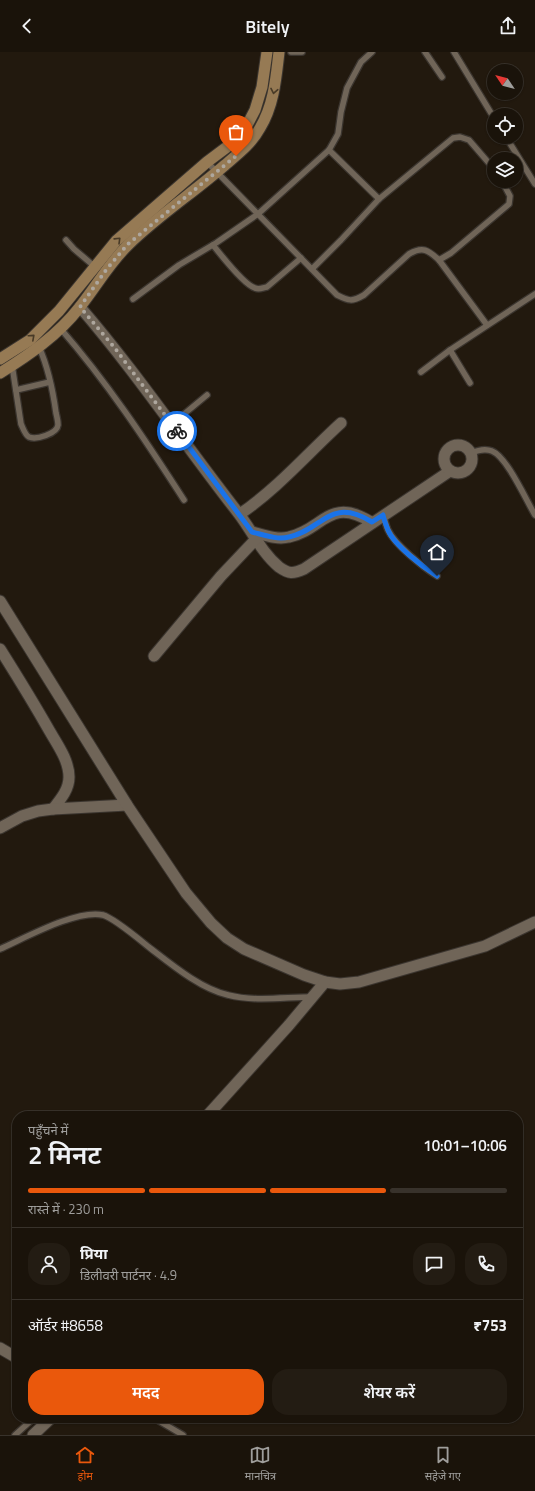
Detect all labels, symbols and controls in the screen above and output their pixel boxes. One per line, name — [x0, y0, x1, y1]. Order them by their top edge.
text: Bitely — [245, 13, 290, 40]
icon: back — [16, 15, 38, 37]
icon: share — [497, 15, 519, 37]
north arrow — [487, 64, 523, 100]
map controls — [487, 64, 523, 188]
one-way arrow — [270, 87, 278, 94]
button: locate — [487, 108, 523, 144]
pin — [219, 115, 253, 156]
icon: bag — [225, 121, 247, 143]
button: layers — [487, 152, 523, 188]
one-way arrow — [113, 237, 121, 245]
one-way arrow — [27, 335, 35, 342]
courier — [157, 411, 197, 451]
icon: bike — [166, 420, 188, 442]
pin — [420, 535, 454, 576]
icon: home — [426, 541, 448, 563]
text: पहुँचने में — [28, 1120, 68, 1140]
text: 10:01–10:06 — [423, 1134, 507, 1157]
text: 2 मिनट — [28, 1135, 101, 1174]
text: रास्ते में · 230 m — [28, 1199, 104, 1219]
text: प्रिया — [80, 1242, 108, 1265]
button: person — [28, 1243, 70, 1285]
button: chat — [413, 1243, 455, 1285]
button: phone — [465, 1243, 507, 1285]
text: डिलीवरी पार्टनर · 4.9 — [80, 1265, 177, 1285]
text: ऑर्डर #8658 — [28, 1314, 103, 1337]
text: ₹753 — [473, 1314, 507, 1337]
button: मदद — [28, 1369, 264, 1415]
button: शेयर करें — [272, 1369, 507, 1415]
tab: होम — [74, 1444, 96, 1484]
tab: मानचित्र — [245, 1444, 276, 1484]
tab: सहेजे गए — [425, 1444, 461, 1484]

